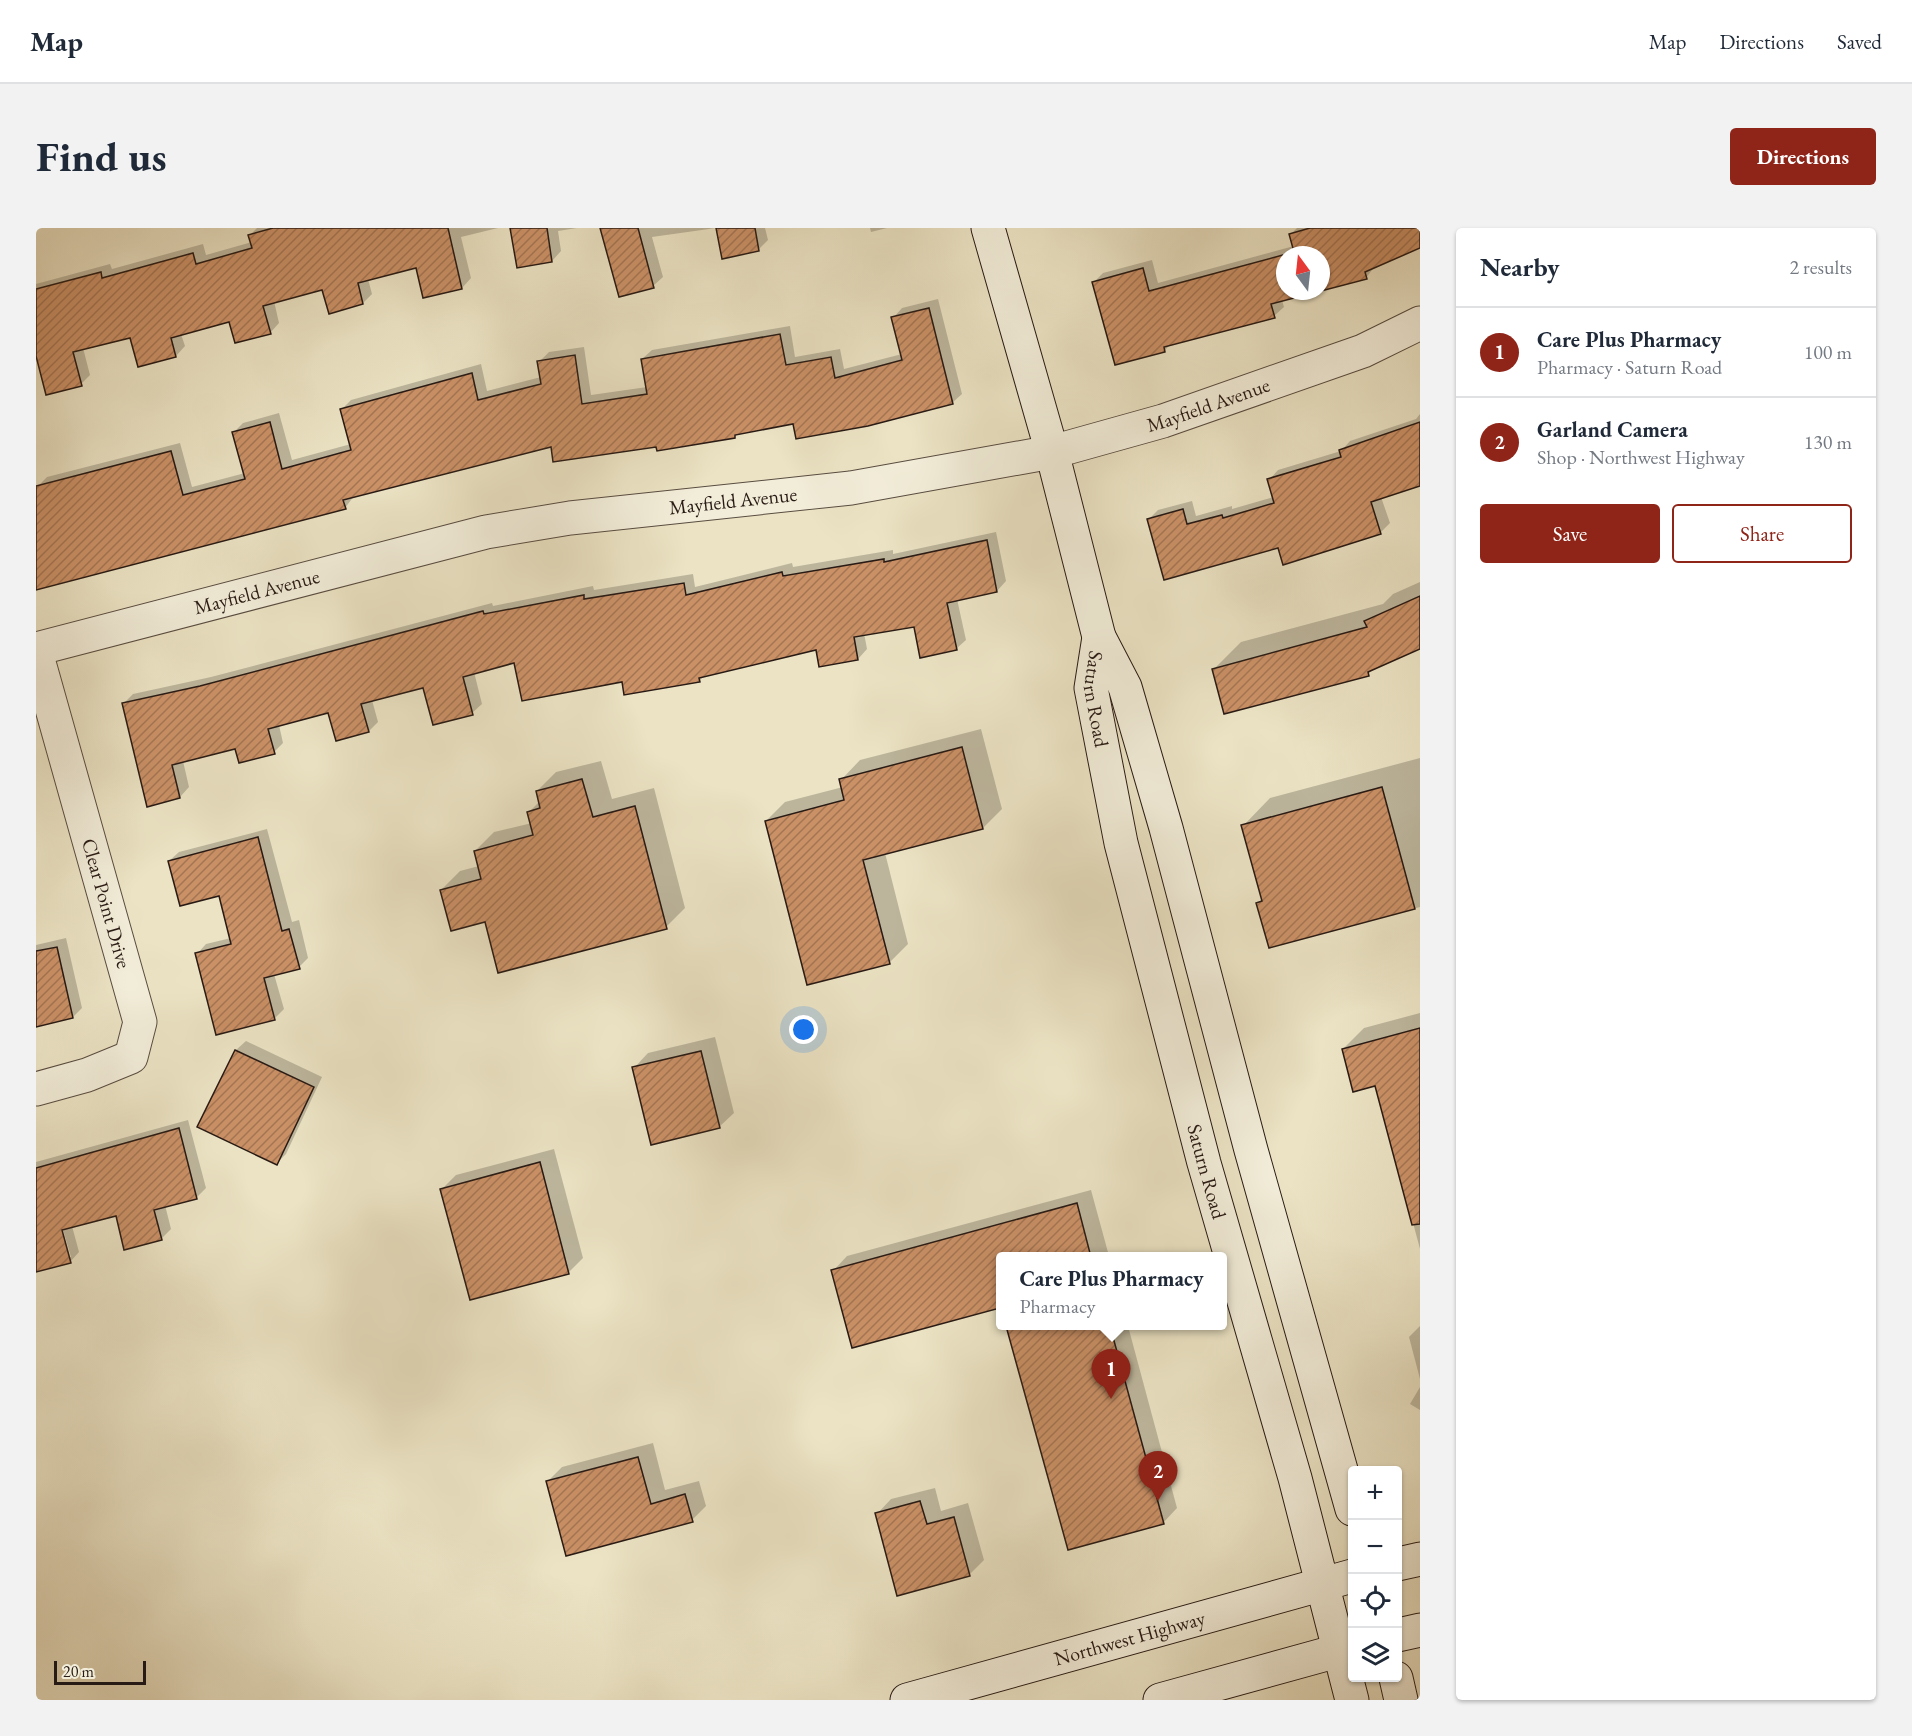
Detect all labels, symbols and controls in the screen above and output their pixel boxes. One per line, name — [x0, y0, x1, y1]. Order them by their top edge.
text: Map — [30, 23, 83, 59]
text: Map — [1649, 28, 1686, 55]
text: Directions — [1719, 28, 1804, 55]
text: Saved — [1837, 28, 1882, 55]
button: Directions — [1730, 128, 1876, 185]
text: Find us — [36, 129, 167, 184]
north arrow — [1276, 246, 1330, 300]
text: Nearby — [1480, 250, 1560, 284]
text: 2 results — [1789, 254, 1852, 280]
text: Care Plus Pharmacy — [1537, 325, 1721, 354]
text: 1 — [1494, 339, 1505, 365]
text: 100 m — [1804, 339, 1852, 365]
text: Pharmacy · Saturn Road — [1537, 354, 1722, 380]
street label: Mayfield Avenue — [1144, 372, 1273, 438]
text: Garland Camera — [1537, 415, 1688, 444]
text: 2 — [1494, 429, 1505, 455]
text: 130 m — [1804, 429, 1852, 455]
text: Shop · Northwest Highway — [1537, 444, 1745, 470]
street label: Mayfield Avenue — [668, 481, 799, 520]
button: Save — [1480, 504, 1660, 563]
button: Share — [1672, 504, 1852, 563]
street label: Mayfield Avenue — [191, 563, 322, 620]
street label: Saturn Road — [1078, 649, 1115, 750]
street label: Clear Point Drive — [76, 835, 137, 971]
your location — [789, 1015, 818, 1044]
street label: Saturn Road — [1181, 1121, 1233, 1223]
popup — [996, 1252, 1227, 1330]
text: Care Plus Pharmacy — [1019, 1264, 1204, 1293]
text: Pharmacy — [1019, 1293, 1095, 1319]
pin: 1 — [1092, 1350, 1130, 1399]
pin: 2 — [1138, 1452, 1178, 1501]
map controls — [1348, 1466, 1402, 1682]
button: + — [1348, 1466, 1402, 1520]
button: − — [1348, 1520, 1402, 1574]
button: locate — [1348, 1574, 1402, 1628]
street label: Northwest Highway — [1051, 1604, 1208, 1671]
button: layers — [1348, 1628, 1402, 1682]
scale bar — [54, 1658, 146, 1686]
text: 20 m — [63, 1661, 94, 1682]

